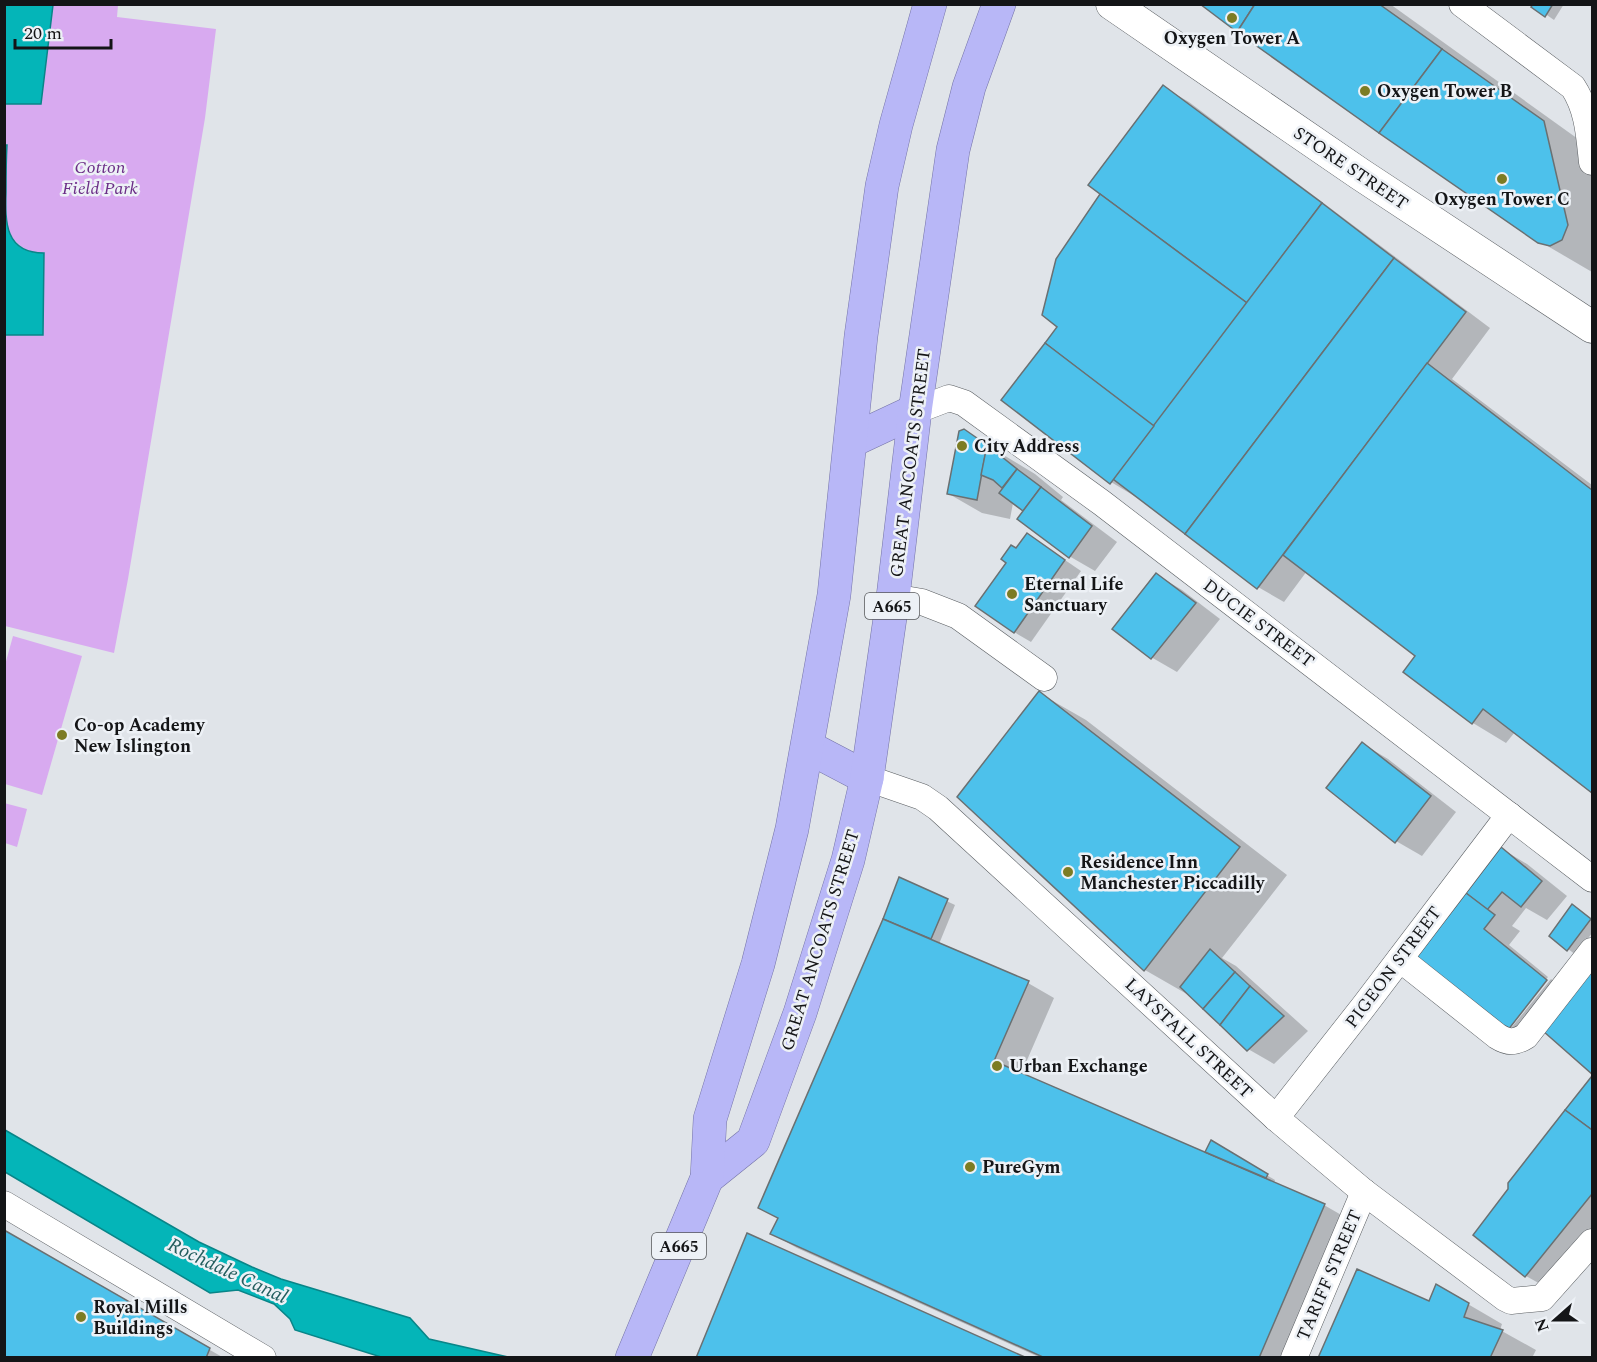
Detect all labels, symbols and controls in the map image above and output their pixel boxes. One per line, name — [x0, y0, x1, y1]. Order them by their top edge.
marker: Oxygen Tower A — [1225, 11, 1239, 25]
scale bar — [15, 12, 111, 50]
text: 20 m — [24, 20, 62, 47]
place label: Oxygen Tower A — [1164, 25, 1300, 52]
place label: Oxygen Tower B — [1377, 78, 1513, 105]
marker: Oxygen Tower B — [1358, 84, 1372, 98]
street label: STORE STREET — [1288, 120, 1414, 217]
park label: Cotton Field Park — [62, 154, 139, 202]
marker: Oxygen Tower C — [1495, 172, 1509, 186]
place label: Oxygen Tower C — [1434, 186, 1570, 213]
street label: GREAT ANCOATS STREET — [883, 347, 938, 579]
place label: City Address — [974, 433, 1080, 460]
marker: City Address — [955, 439, 969, 453]
place label: Eternal Life Sanctuary — [1024, 571, 1124, 619]
street label: DUCIE STREET — [1197, 572, 1320, 674]
marker: Eternal Life Sanctuary — [1005, 587, 1019, 601]
road number: A665 — [865, 593, 919, 619]
place label: Co-op Academy New Islington — [74, 712, 206, 760]
marker: Co-op Academy New Islington — [55, 728, 69, 742]
street label: GREAT ANCOATS STREET — [774, 826, 867, 1054]
place label: Residence Inn Manchester Piccadilly — [1080, 849, 1266, 897]
marker: Residence Inn Manchester Piccadilly — [1061, 865, 1075, 879]
street label: PIGEON STREET — [1338, 901, 1448, 1034]
street label: LAYSTALL STREET — [1118, 972, 1259, 1105]
place label: Urban Exchange — [1009, 1053, 1148, 1080]
marker: Urban Exchange — [990, 1059, 1004, 1073]
place label: PureGym — [982, 1154, 1060, 1181]
marker: PureGym — [963, 1160, 977, 1174]
street label: TARIFF STREET — [1290, 1206, 1369, 1345]
water label: Rochdale Canal — [163, 1230, 292, 1312]
road number: A665 — [652, 1233, 706, 1259]
north arrow — [1525, 1290, 1585, 1350]
place label: Royal Mills Buildings — [93, 1294, 188, 1342]
marker: Royal Mills Buildings — [74, 1310, 88, 1324]
text: N — [1528, 1315, 1555, 1335]

